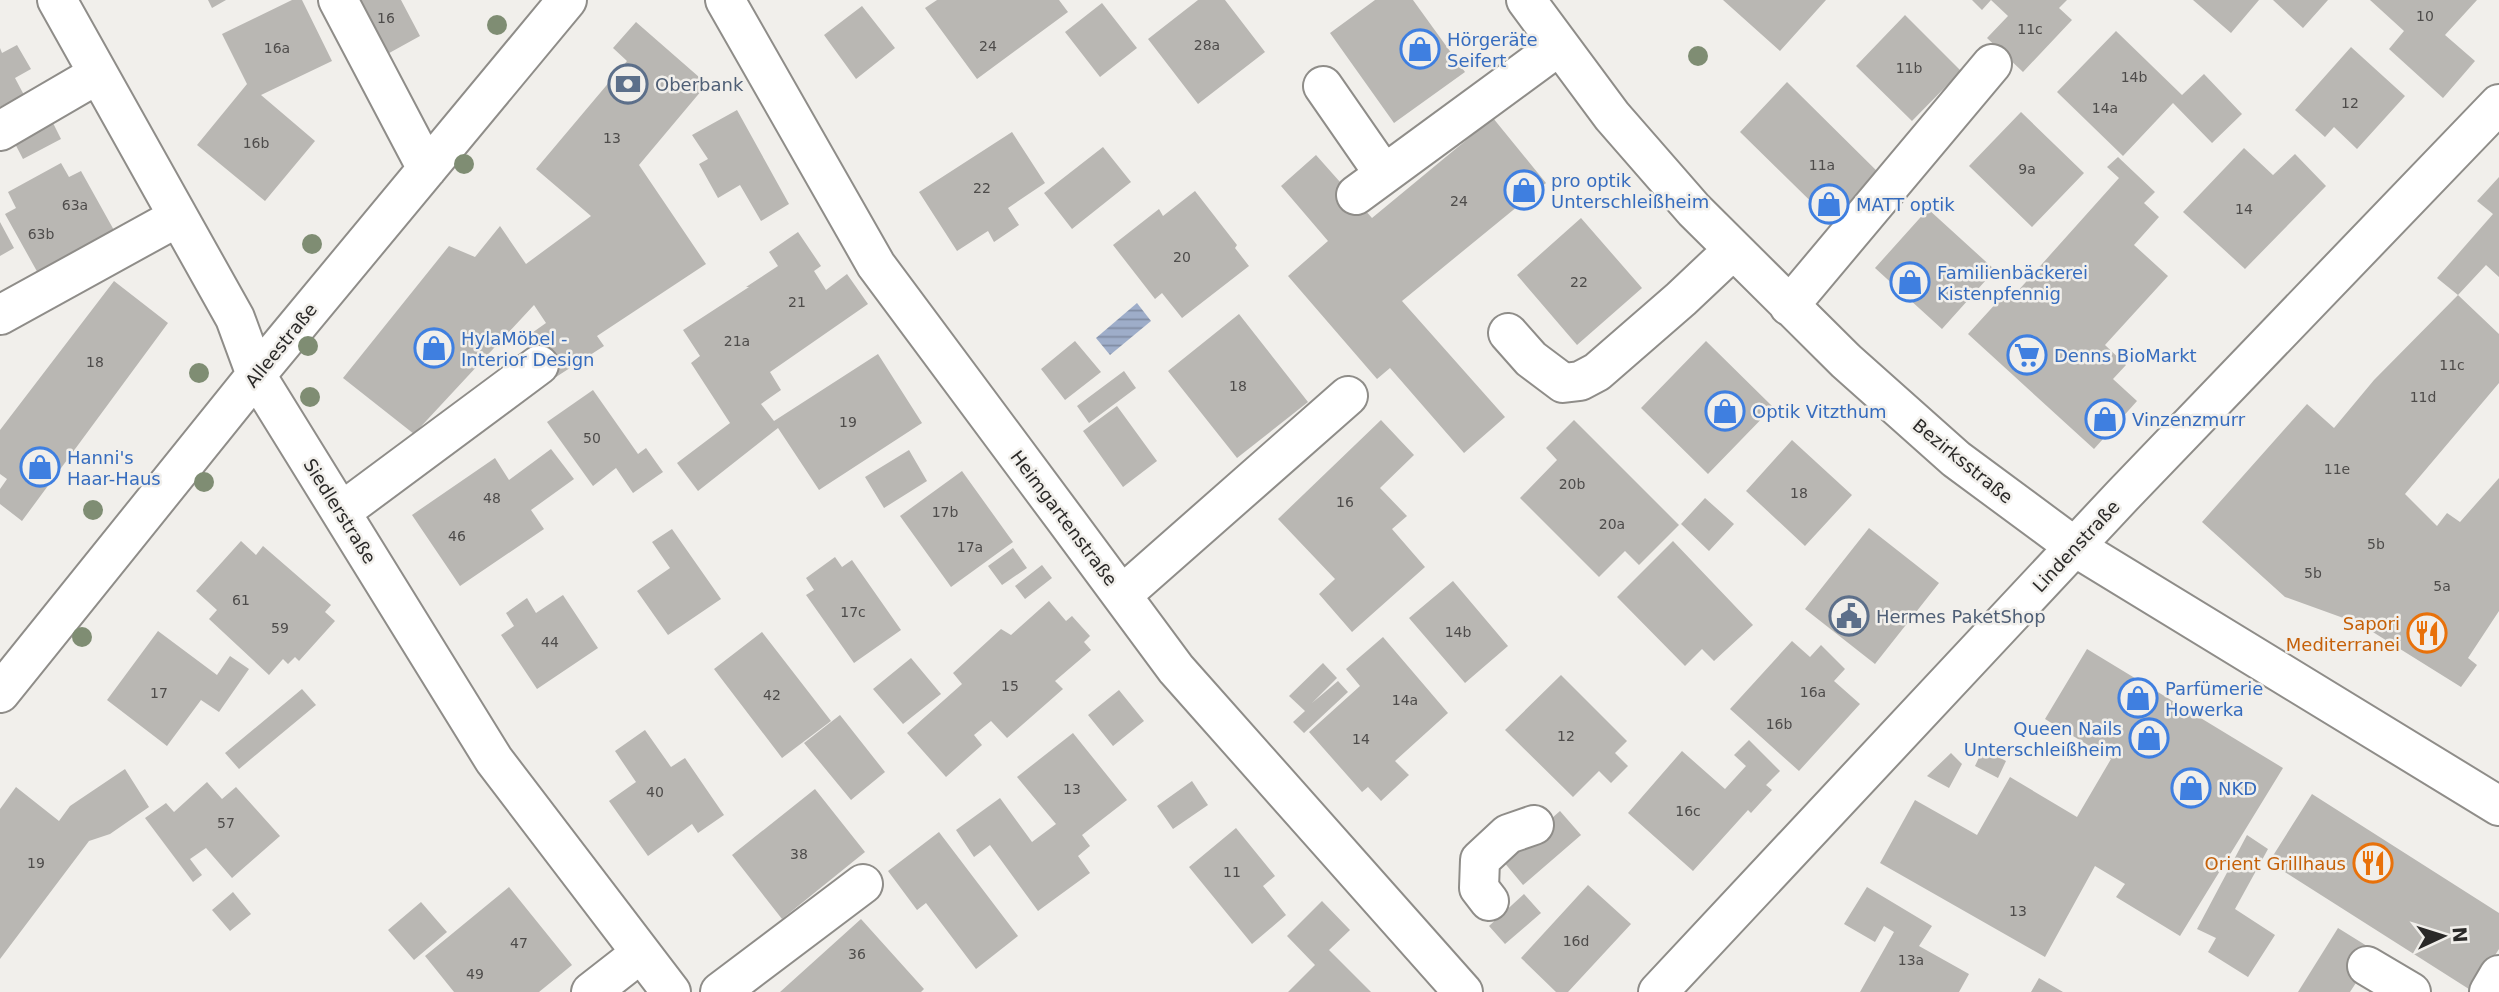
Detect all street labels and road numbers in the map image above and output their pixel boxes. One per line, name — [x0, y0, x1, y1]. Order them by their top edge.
street label: Alleestraße — [241, 299, 321, 391]
street label: Bezirksstraße — [1909, 414, 2017, 508]
street label: Heimgartenstraße — [1006, 446, 1122, 590]
street label: Siedlerstraße — [299, 455, 381, 567]
street label: Lindenstraße — [2028, 496, 2124, 596]

